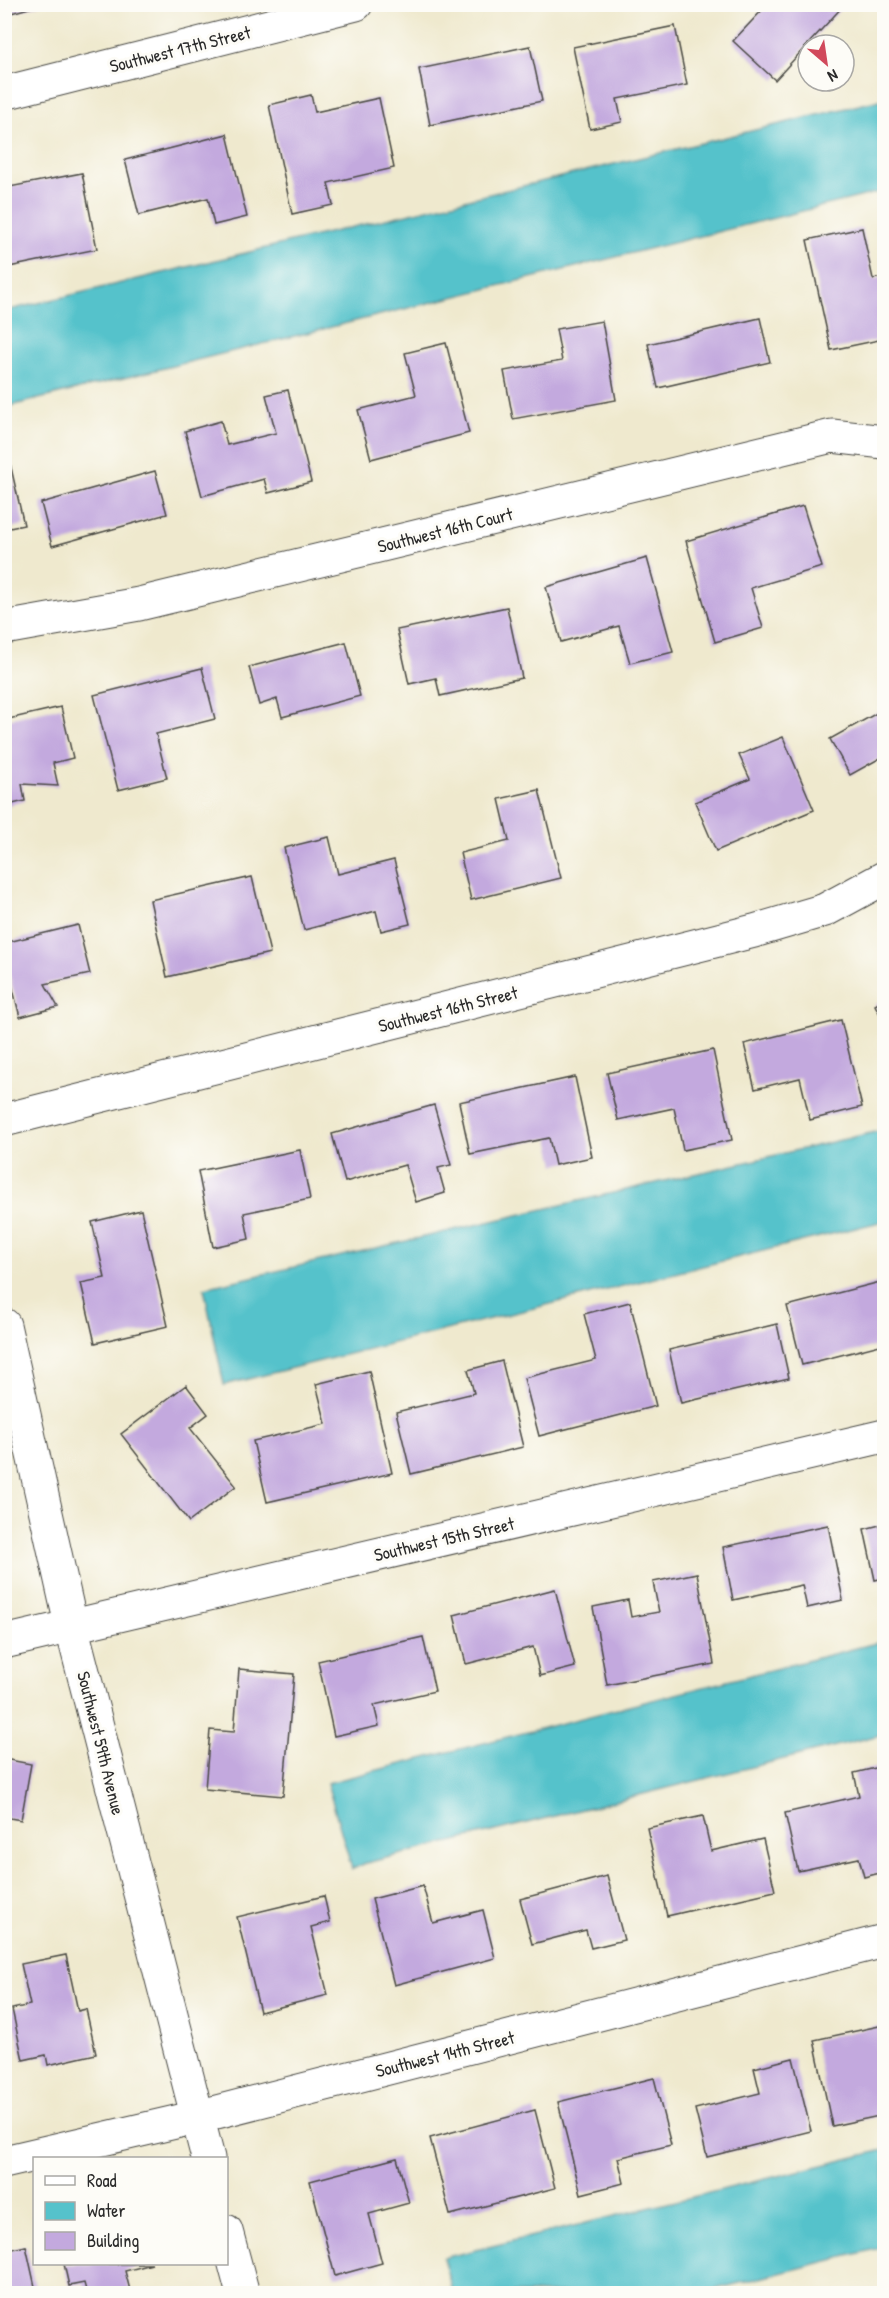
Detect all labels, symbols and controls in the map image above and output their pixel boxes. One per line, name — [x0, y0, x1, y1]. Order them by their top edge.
street label: Southwest 17th Street — [107, 19, 254, 79]
north arrow — [796, 33, 856, 93]
text: N — [824, 64, 842, 88]
street label: Southwest 16th Court — [375, 501, 516, 559]
street label: Southwest 16th Street — [376, 979, 521, 1038]
street label: Southwest 15th Street — [371, 1511, 517, 1567]
street label: Southwest 59th Avenue — [71, 1669, 131, 1817]
street label: Southwest 14th Street — [373, 2024, 518, 2083]
legend — [33, 2157, 228, 2265]
text: Road — [87, 2168, 117, 2193]
text: Water — [87, 2198, 125, 2223]
text: Building — [87, 2228, 139, 2253]

